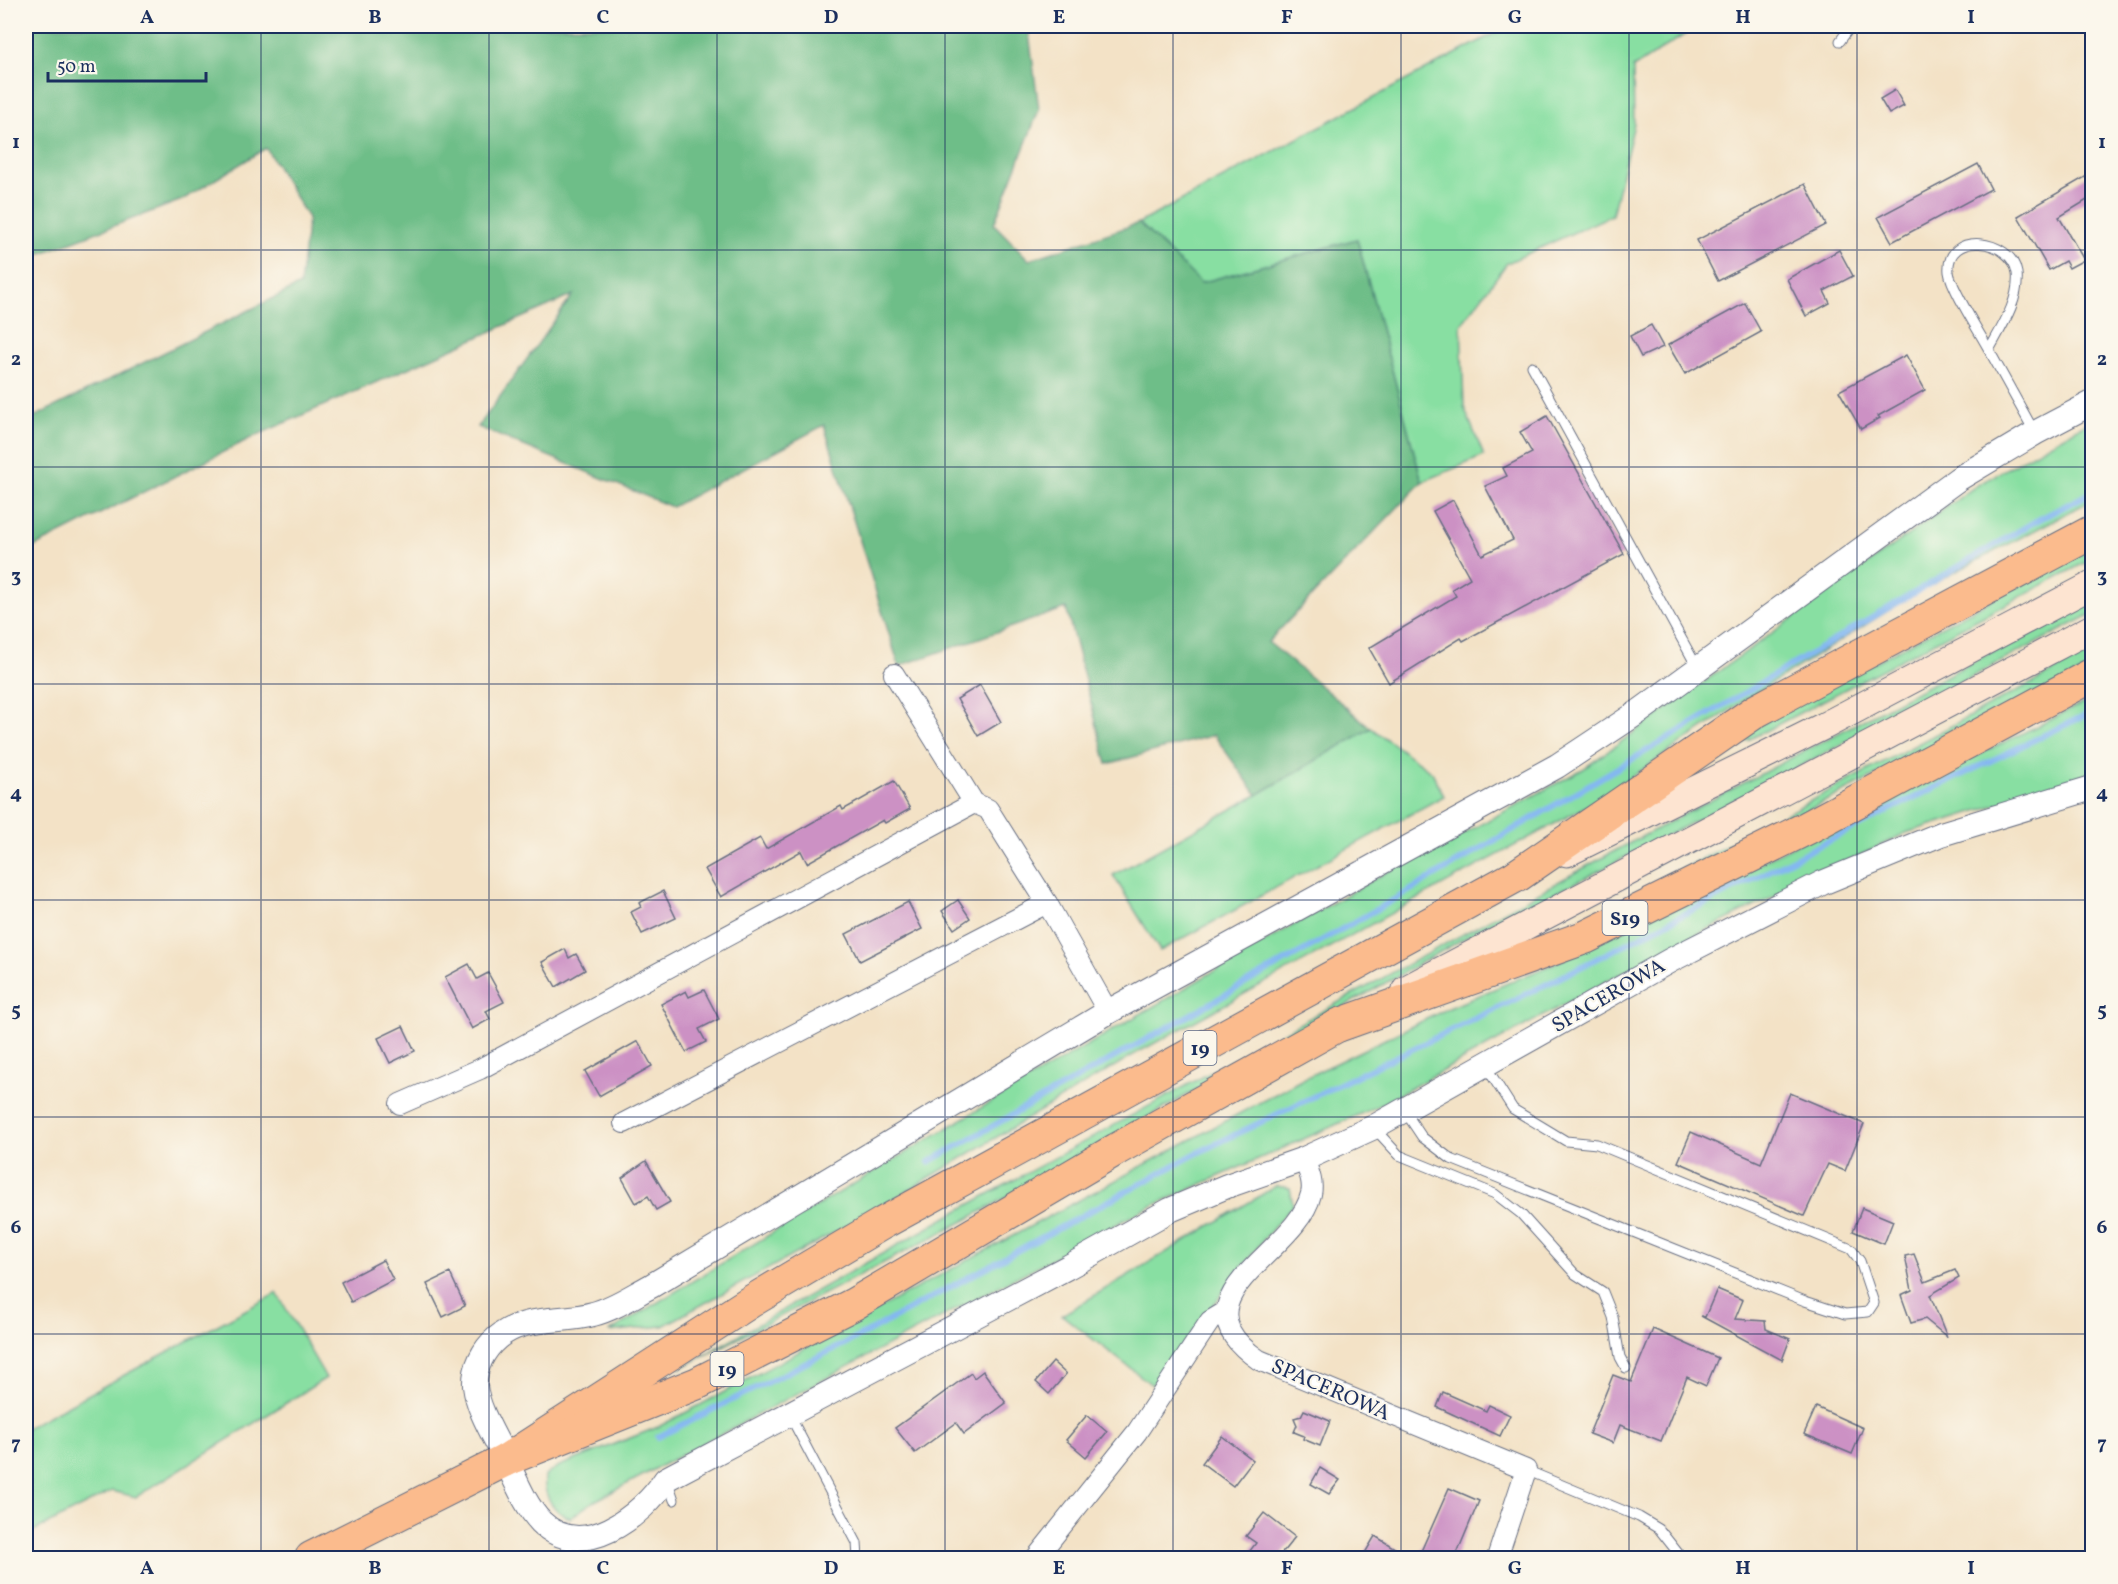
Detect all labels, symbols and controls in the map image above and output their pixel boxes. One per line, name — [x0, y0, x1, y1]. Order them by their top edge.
text: A — [140, 4, 154, 32]
text: B — [368, 4, 382, 32]
text: C — [597, 4, 610, 32]
text: D — [824, 4, 838, 32]
text: E — [1053, 4, 1065, 32]
text: F — [1281, 4, 1293, 32]
text: G — [1508, 4, 1522, 32]
text: H — [1735, 4, 1751, 32]
text: I — [1967, 4, 1975, 32]
scale bar — [48, 45, 206, 83]
text: 50 m — [57, 55, 96, 80]
text: 1 — [12, 129, 20, 157]
text: 1 — [2098, 129, 2106, 157]
text: 2 — [11, 346, 21, 374]
text: 2 — [2097, 346, 2107, 374]
text: 3 — [11, 563, 21, 591]
text: 3 — [2097, 563, 2107, 591]
text: 4 — [10, 780, 22, 808]
text: 4 — [2096, 780, 2108, 808]
road number: S19 — [1602, 901, 1648, 935]
street label: SPACEROWA — [1547, 952, 1671, 1041]
text: 5 — [11, 997, 21, 1025]
text: 5 — [2097, 997, 2107, 1025]
road number: 19 — [1184, 1031, 1216, 1065]
text: 6 — [11, 1214, 22, 1242]
text: 6 — [2097, 1214, 2108, 1242]
road number: 19 — [710, 1352, 744, 1386]
street label: SPACEROWA — [1266, 1352, 1395, 1429]
text: 7 — [11, 1430, 21, 1458]
text: 7 — [2097, 1430, 2107, 1458]
text: A — [140, 1555, 154, 1583]
text: B — [368, 1555, 382, 1583]
text: C — [597, 1555, 610, 1583]
text: D — [824, 1555, 838, 1583]
text: E — [1053, 1555, 1065, 1583]
text: F — [1281, 1555, 1293, 1583]
text: G — [1508, 1555, 1522, 1583]
text: H — [1735, 1555, 1751, 1583]
text: I — [1967, 1555, 1975, 1583]

